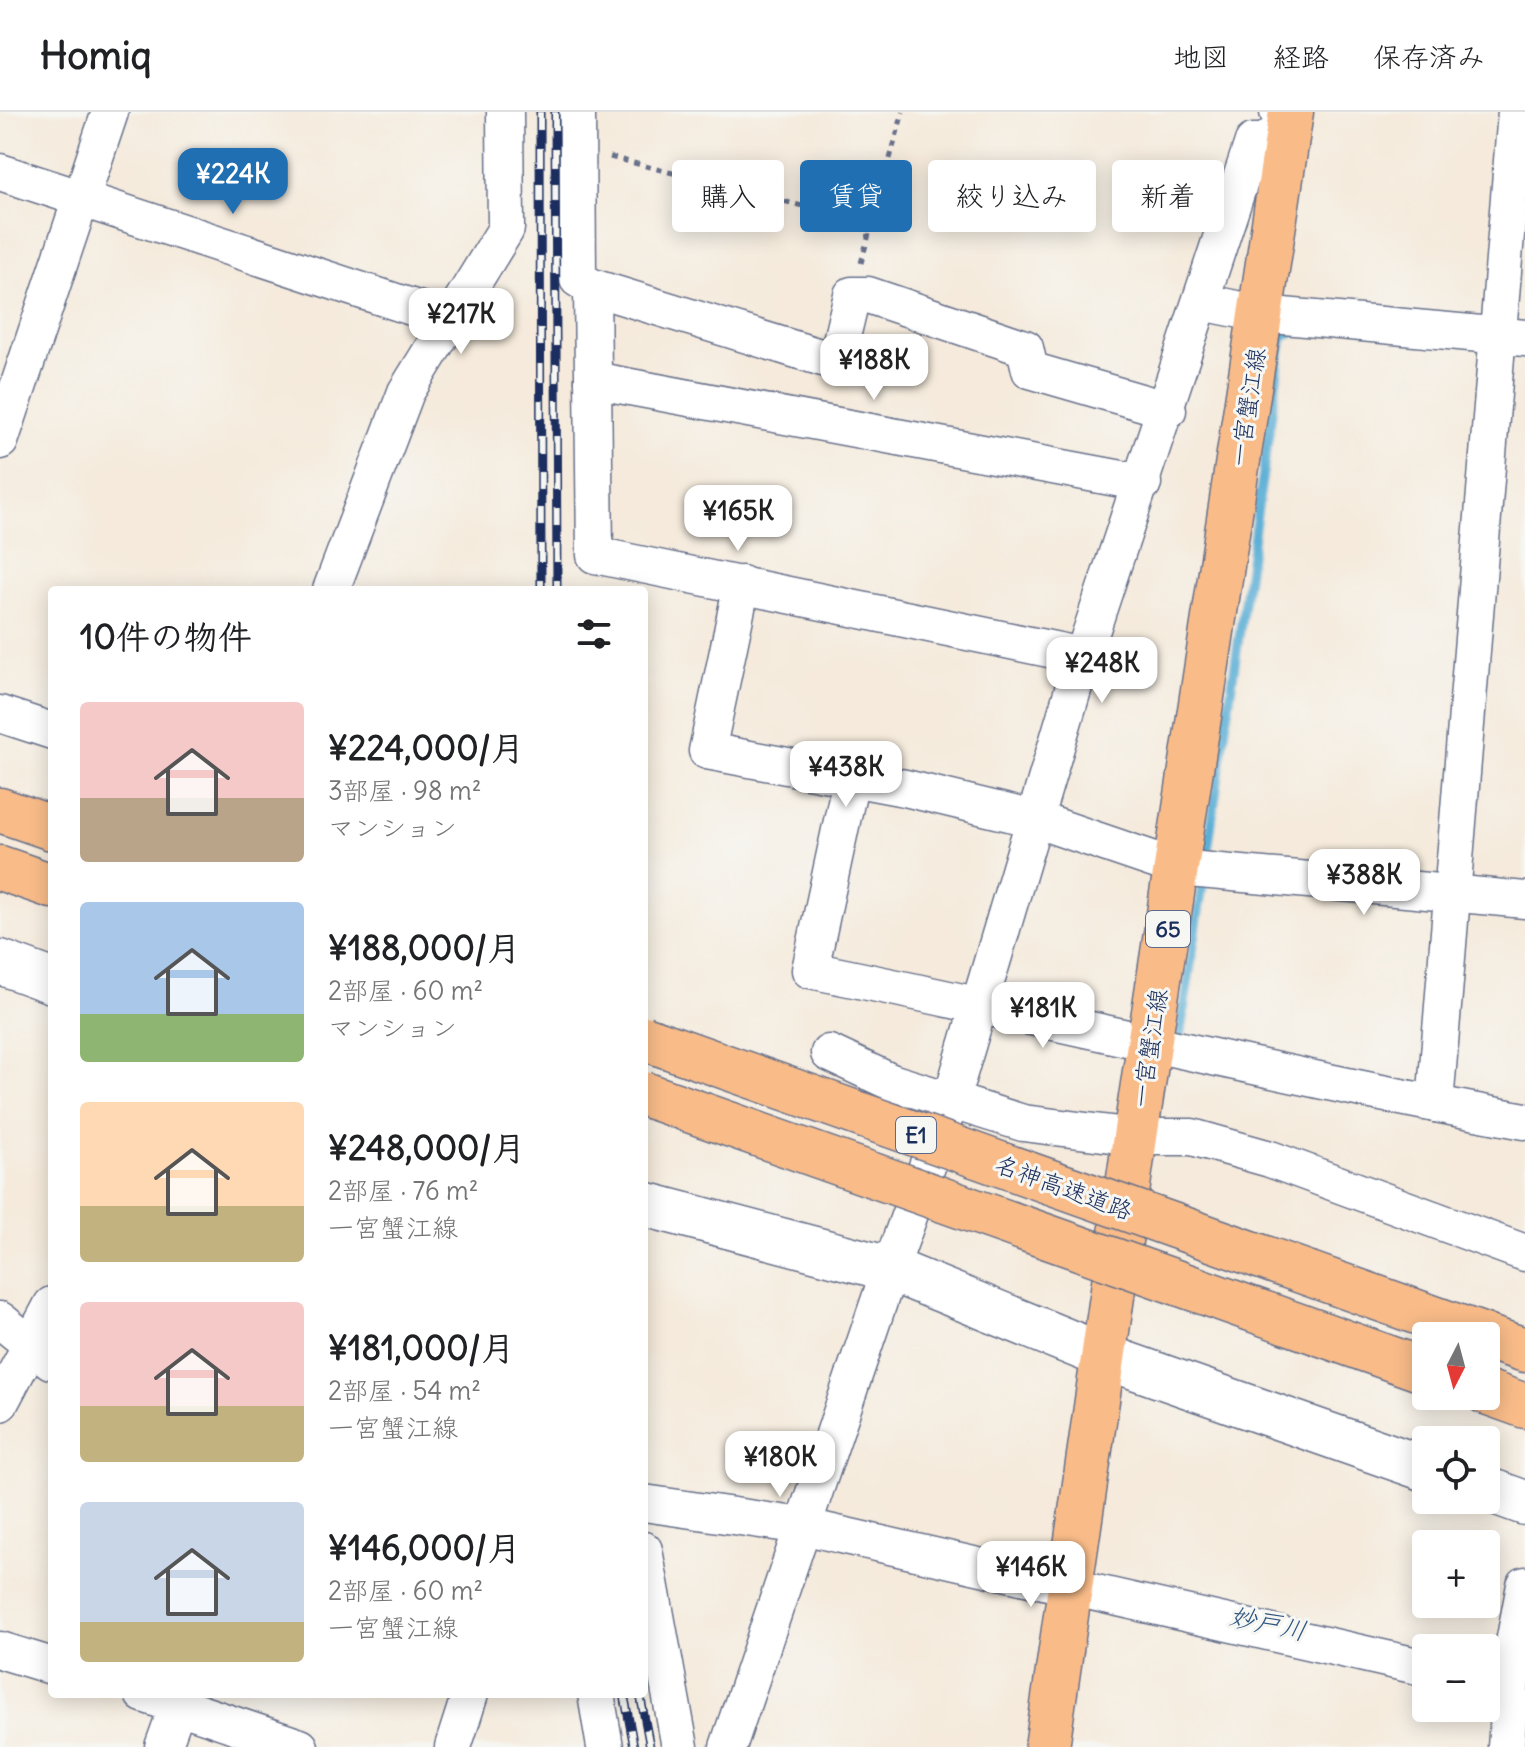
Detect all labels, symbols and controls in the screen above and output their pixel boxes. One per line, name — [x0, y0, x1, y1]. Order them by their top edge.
text: Homiq — [40, 32, 152, 79]
text: 地図 — [1173, 39, 1229, 75]
text: 経路 — [1273, 39, 1329, 75]
text: 保存済み — [1373, 39, 1485, 75]
pin: ¥224K — [177, 148, 289, 216]
text: ¥224K — [196, 157, 270, 190]
chip: 購入 — [672, 160, 784, 232]
chip: 賃貸 — [800, 160, 912, 232]
chip: 絞り込み — [928, 160, 1096, 232]
chip: 新着 — [1112, 160, 1224, 232]
pin: ¥217K — [405, 288, 517, 356]
text: ¥217K — [427, 297, 495, 330]
pin: ¥188K — [818, 334, 930, 402]
text: ¥188K — [838, 343, 910, 376]
street label: 一宮蟹江線 — [1223, 345, 1271, 469]
pin: ¥165K — [682, 485, 794, 553]
text: ¥165K — [702, 494, 774, 527]
icon: filters — [572, 612, 616, 656]
text: 10件の物件 — [80, 615, 252, 658]
pin: ¥248K — [1046, 637, 1158, 705]
text: ¥248K — [1064, 646, 1140, 679]
text: ¥224,000/月 — [328, 726, 525, 769]
icon: home — [144, 734, 240, 830]
pin: ¥438K — [790, 741, 902, 809]
text: ¥438K — [808, 750, 884, 783]
text: 3部屋 · 98 m² — [328, 774, 482, 807]
text: マンション — [328, 811, 457, 844]
pin: ¥388K — [1308, 849, 1420, 917]
text: ¥388K — [1326, 858, 1402, 891]
road number: 65 — [1146, 911, 1190, 947]
text: ¥188,000/月 — [328, 926, 521, 969]
icon: home — [144, 934, 240, 1030]
text: 2部屋 · 60 m² — [328, 974, 483, 1007]
pin: ¥181K — [987, 982, 1099, 1050]
street label: 一宮蟹江線 — [1125, 986, 1173, 1110]
text: ¥181K — [1010, 991, 1076, 1024]
text: マンション — [328, 1011, 457, 1044]
road number: E1 — [896, 1117, 936, 1153]
text: ¥248,000/月 — [328, 1126, 525, 1169]
icon: home — [144, 1134, 240, 1230]
street label: 名神高速道路 — [991, 1148, 1137, 1226]
text: 2部屋 · 76 m² — [328, 1174, 479, 1207]
text: 一宮蟹江線 — [328, 1211, 458, 1244]
north arrow — [1412, 1322, 1500, 1410]
map controls — [1412, 1322, 1500, 1722]
text: ¥181,000/月 — [328, 1326, 515, 1369]
icon: home — [144, 1334, 240, 1430]
text: 2部屋 · 54 m² — [328, 1374, 481, 1407]
text: 一宮蟹江線 — [328, 1411, 458, 1444]
button: locate — [1412, 1426, 1500, 1514]
pin: ¥180K — [724, 1431, 836, 1499]
text: ¥180K — [743, 1440, 817, 1473]
text: ¥146,000/月 — [328, 1526, 521, 1569]
button: + — [1412, 1530, 1500, 1618]
icon: home — [144, 1534, 240, 1630]
pin: ¥146K — [975, 1541, 1087, 1609]
text: ¥146K — [995, 1550, 1067, 1583]
text: 2部屋 · 60 m² — [328, 1574, 483, 1607]
water label: 妙戸川 — [1226, 1599, 1310, 1647]
text: 一宮蟹江線 — [328, 1611, 458, 1644]
button: − — [1412, 1634, 1500, 1722]

